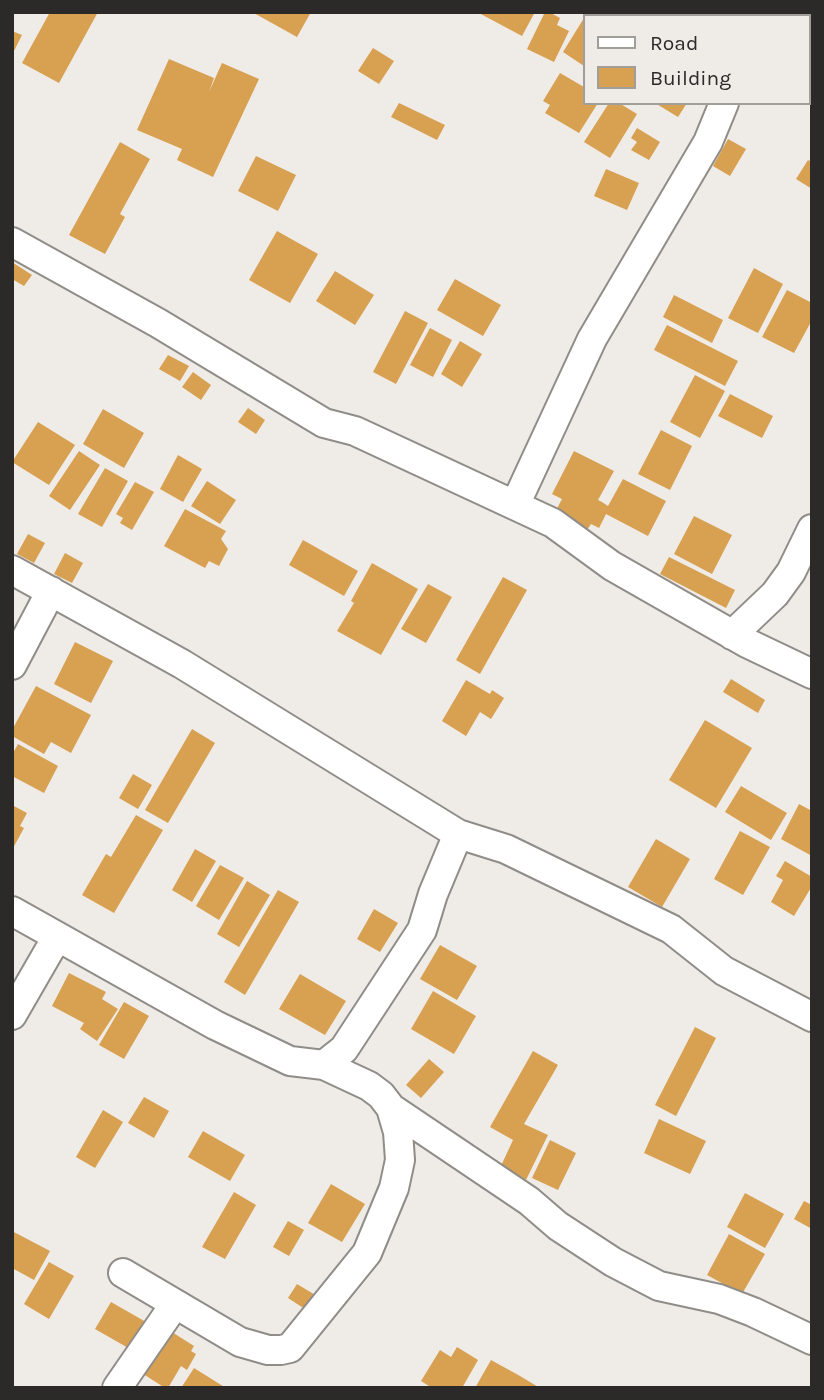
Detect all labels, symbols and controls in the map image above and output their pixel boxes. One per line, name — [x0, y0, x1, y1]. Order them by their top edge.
legend — [582, 14, 810, 105]
text: Road — [650, 31, 698, 55]
text: Building — [650, 66, 731, 90]

